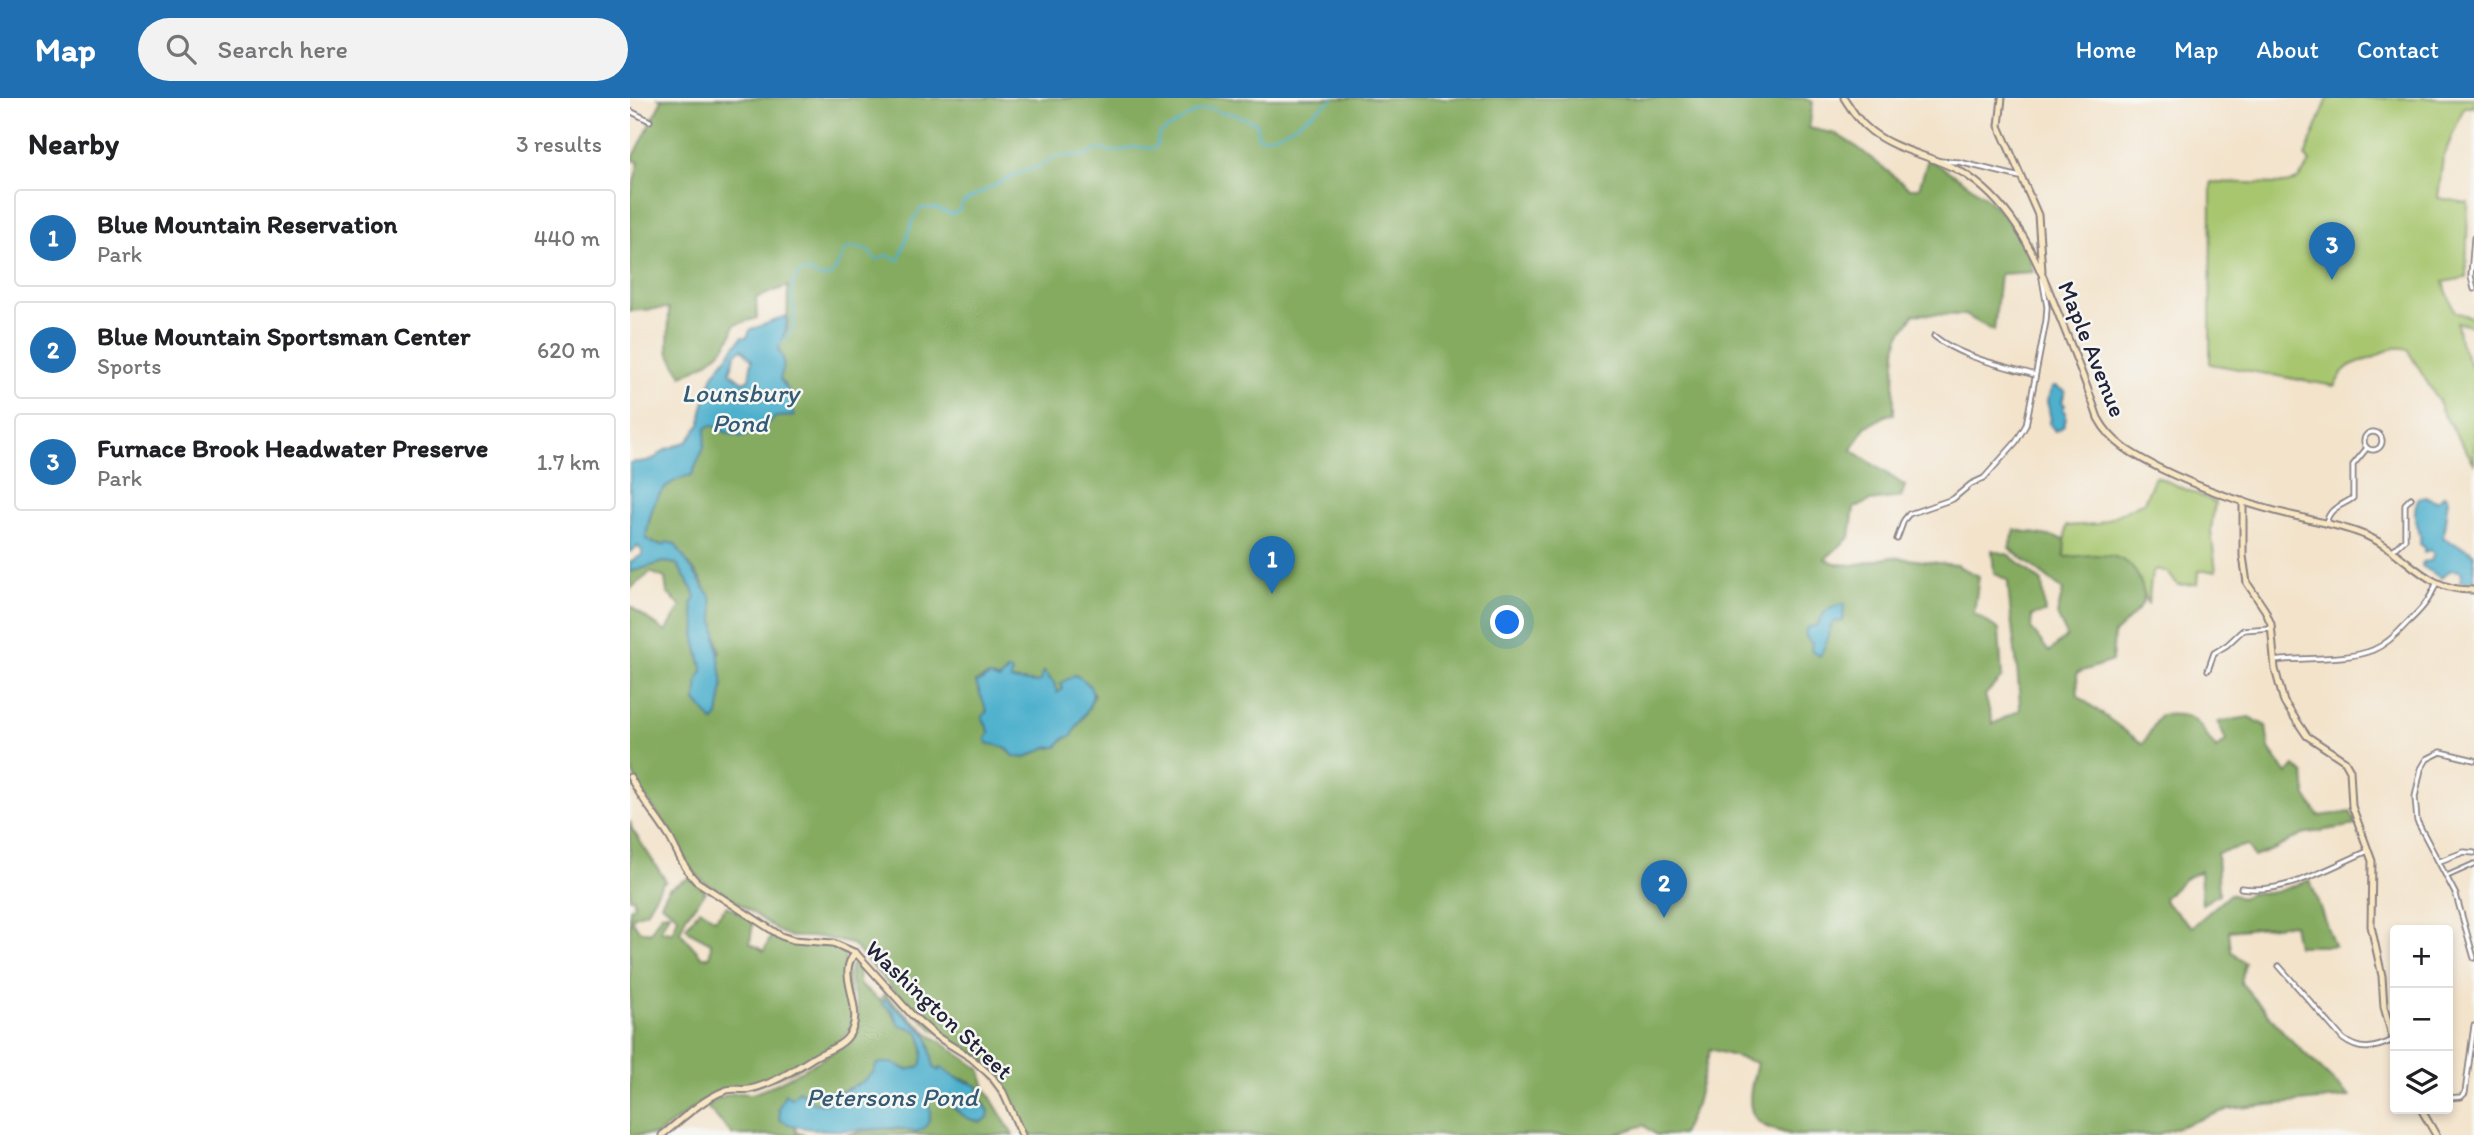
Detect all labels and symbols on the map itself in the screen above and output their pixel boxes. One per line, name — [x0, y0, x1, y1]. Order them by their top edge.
pin: 3 — [2309, 222, 2355, 280]
street label: Maple Avenue — [2052, 277, 2133, 421]
water label: Lounsbury Pond — [681, 377, 802, 439]
pin: 1 — [1249, 536, 1295, 594]
your location — [1490, 605, 1524, 639]
pin: 2 — [1641, 860, 1687, 918]
street label: Washington Street — [860, 934, 1019, 1085]
water label: Petersons Pond — [806, 1081, 980, 1113]

